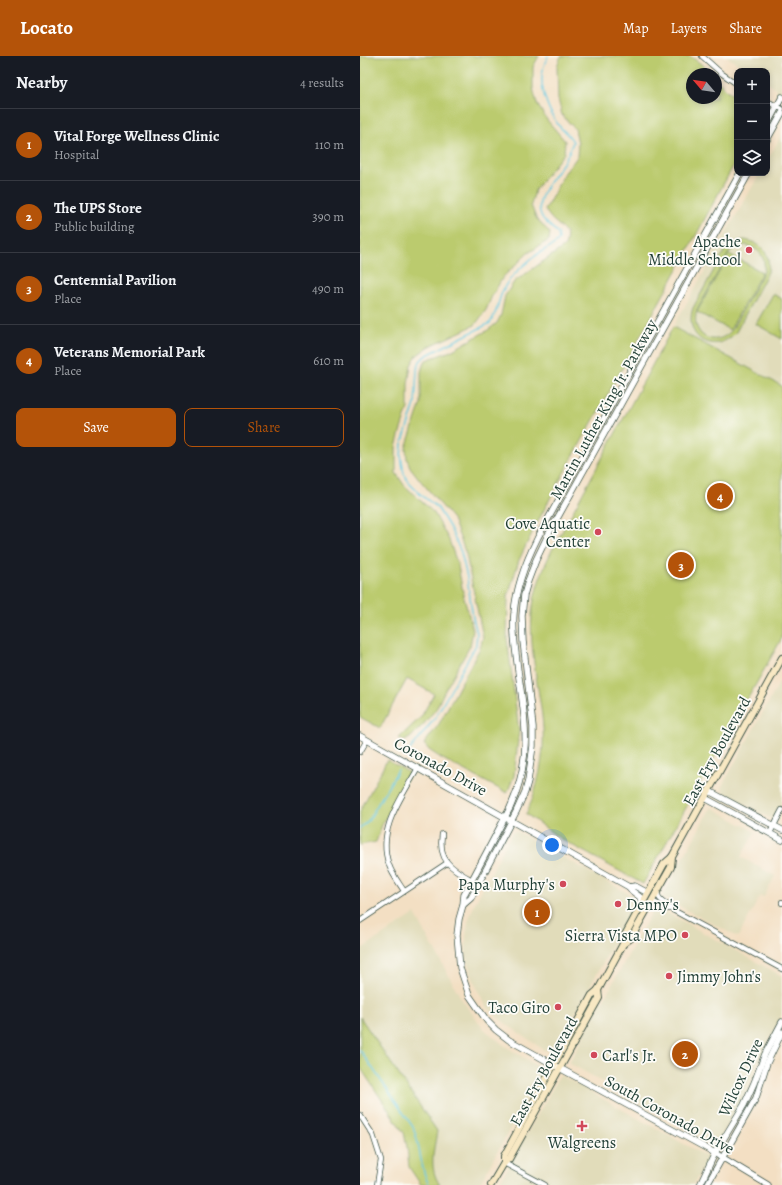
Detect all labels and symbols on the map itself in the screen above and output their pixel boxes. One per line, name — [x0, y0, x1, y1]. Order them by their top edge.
north arrow — [686, 68, 722, 104]
place label: Apache Middle School — [648, 231, 741, 271]
marker: Apache Middle School — [744, 245, 754, 255]
street label: Martin Luther King Jr. Parkway — [545, 315, 663, 504]
pin: 4 — [707, 481, 733, 511]
place label: Cove Aquatic Center — [505, 513, 590, 553]
marker: Cove Aquatic Center — [593, 527, 603, 537]
pin: 3 — [668, 550, 694, 580]
street label: East Fry Boulevard — [678, 692, 756, 810]
street label: Coronado Drive — [390, 732, 491, 802]
your location — [542, 835, 562, 855]
place label: Papa Murphy's — [458, 874, 555, 896]
marker: Papa Murphy's — [558, 879, 568, 889]
place label: Denny's — [626, 894, 679, 916]
pin: 1 — [524, 897, 550, 927]
marker: Denny's — [613, 899, 623, 909]
place label: Sierra Vista MPO — [565, 925, 677, 947]
marker: Sierra Vista MPO — [680, 930, 690, 940]
place label: Jimmy John's — [677, 966, 761, 988]
marker: Jimmy John's — [664, 971, 674, 981]
place label: Taco Giro — [488, 997, 550, 1019]
marker: Taco Giro — [553, 1002, 563, 1012]
street label: East Fry Boulevard — [505, 1012, 583, 1130]
street label: Wilcox Drive — [713, 1035, 769, 1121]
pin: 2 — [672, 1039, 698, 1069]
place label: Carl's Jr. — [602, 1045, 657, 1067]
marker: Carl's Jr. — [589, 1050, 599, 1060]
street label: South Coronado Drive — [601, 1070, 738, 1160]
marker: Walgreens — [577, 1121, 587, 1131]
place label: Walgreens — [547, 1132, 616, 1154]

